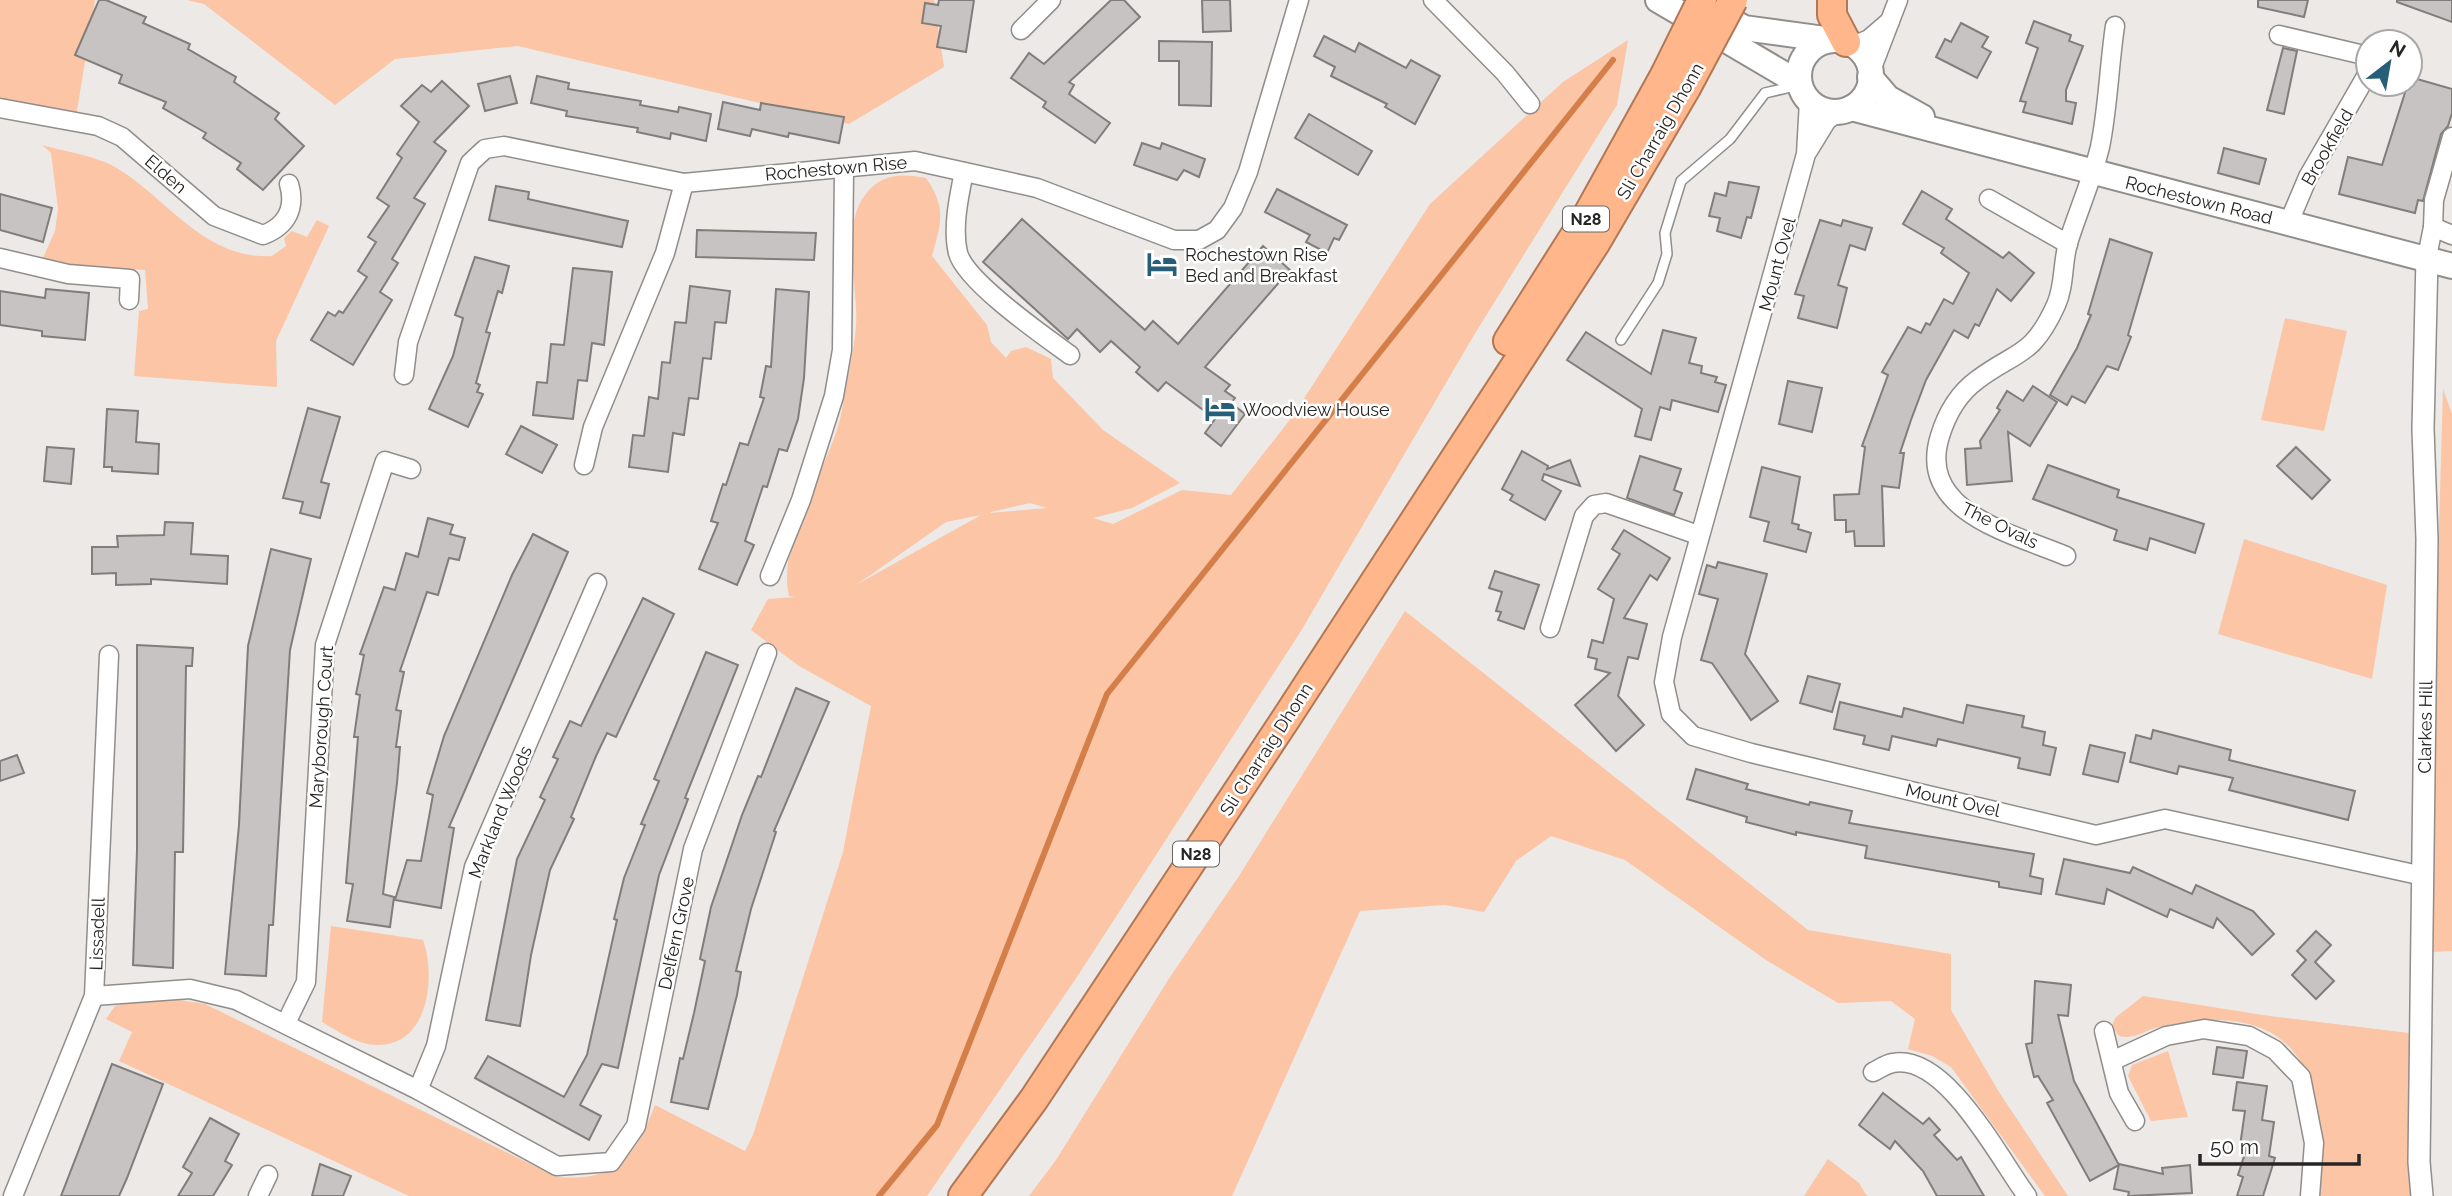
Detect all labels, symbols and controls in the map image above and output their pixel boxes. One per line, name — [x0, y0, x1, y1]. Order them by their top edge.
north arrow — [2354, 28, 2424, 98]
text: N — [2386, 35, 2410, 62]
street label: Sli Charraig Dhonn — [1612, 59, 1708, 203]
street label: Brookfield — [2297, 105, 2357, 189]
street label: Elden — [141, 150, 191, 198]
street label: Rochestown Rise — [764, 151, 908, 185]
street label: Rochestown Road — [2123, 172, 2275, 228]
road number: N28 — [1563, 206, 1609, 232]
street label: Mount Ovel — [1754, 215, 1800, 313]
place label: Rochestown Rise Bed and Breakfast — [1185, 244, 1338, 286]
hotel icon: Rochestown Rise Bed and Breakfast — [1145, 247, 1179, 281]
hotel icon: Woodview House — [1203, 392, 1237, 426]
place label: Woodview House — [1243, 399, 1390, 420]
street label: The Ovals — [1958, 497, 2042, 553]
street label: Maryborough Court — [305, 645, 337, 809]
street label: Sli Charraig Dhonn — [1215, 679, 1317, 819]
street label: Clarkes Hill — [2414, 680, 2436, 774]
street label: Markland Woods — [464, 743, 536, 881]
street label: Mount Ovel — [1904, 779, 2002, 821]
road number: N28 — [1173, 842, 1219, 866]
street label: Delfern Grove — [654, 874, 698, 991]
street label: Lissadell — [85, 897, 109, 971]
scale bar — [2200, 1122, 2359, 1166]
text: 50 m — [2210, 1134, 2259, 1159]

